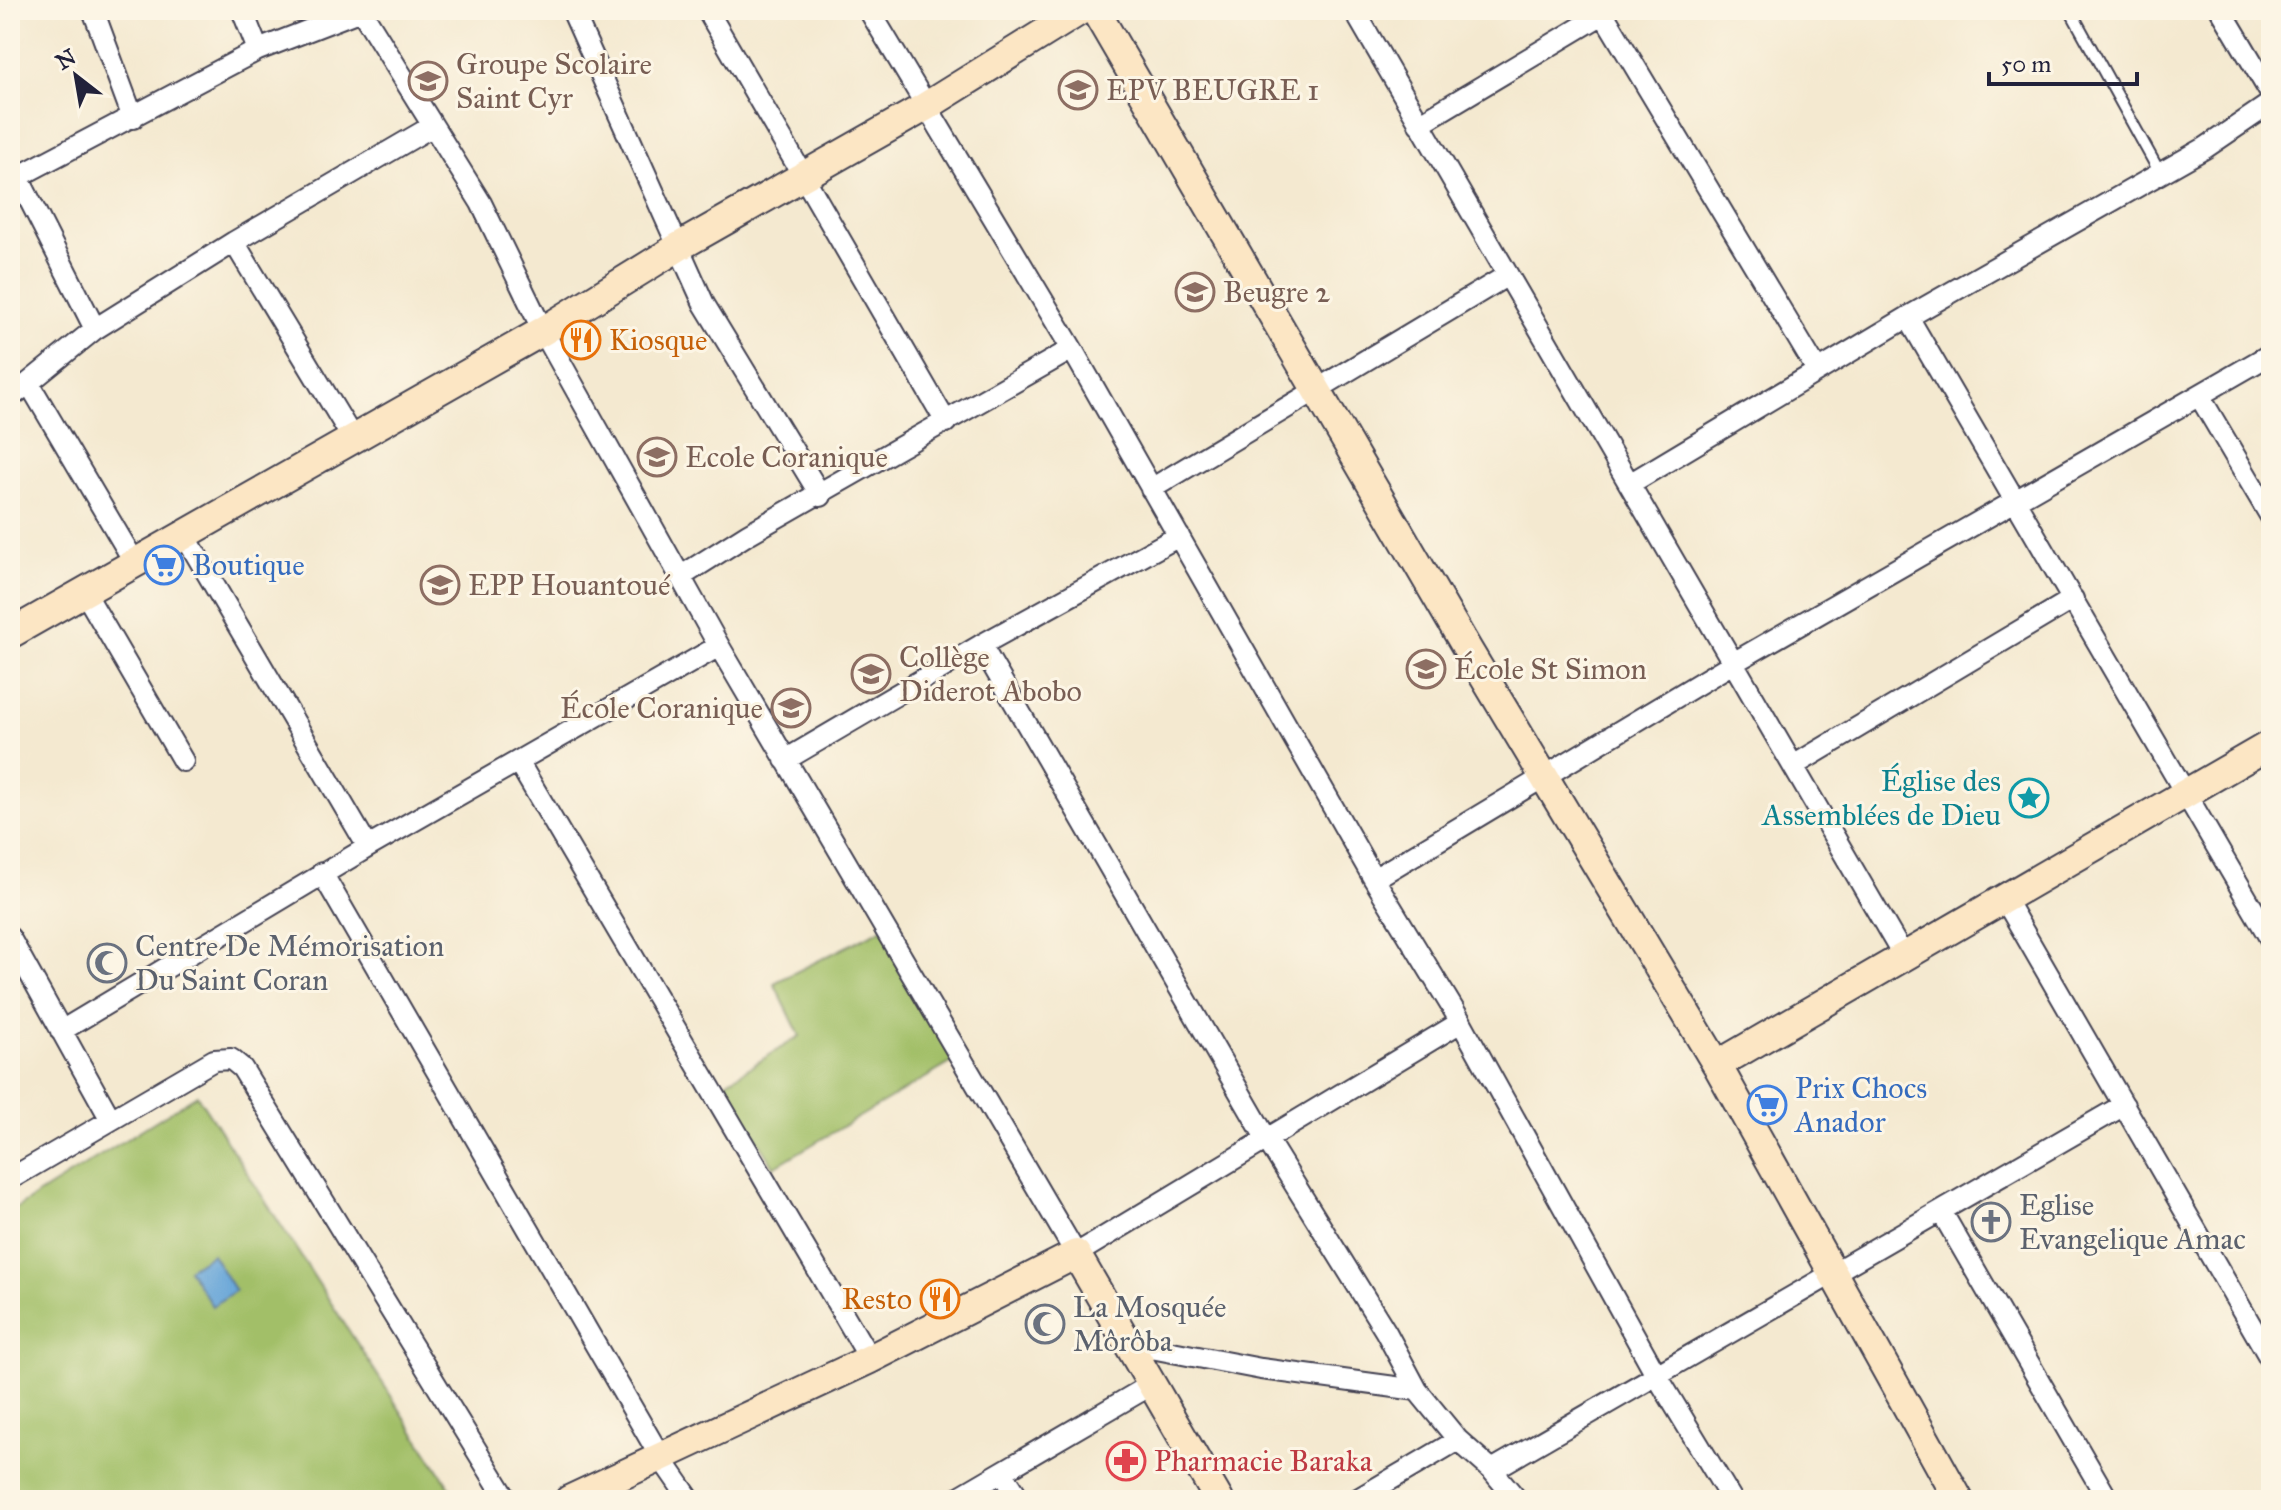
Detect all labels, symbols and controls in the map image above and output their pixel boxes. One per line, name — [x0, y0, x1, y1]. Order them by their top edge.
north arrow — [36, 36, 116, 116]
scale bar — [1989, 36, 2137, 86]
text: N — [51, 43, 81, 76]
place label: Groupe Scolaire Saint Cyr — [456, 46, 652, 116]
text: 50 m — [2001, 49, 2051, 79]
school or university icon: Groupe Scolaire Saint Cyr — [407, 60, 449, 102]
school or university icon: EPV BEUGRE 1 — [1057, 69, 1099, 111]
place label: EPV BEUGRE 1 — [1106, 72, 1319, 108]
school or university icon: Beugre 2 — [1174, 271, 1216, 313]
place label: Beugre 2 — [1223, 274, 1330, 310]
restaurant icon: Kiosque — [560, 319, 602, 361]
place label: Kiosque — [609, 322, 708, 358]
school or university icon: Ecole Coranique — [636, 436, 678, 478]
place label: Ecole Coranique — [685, 439, 888, 475]
supermarket icon: Boutique — [143, 544, 185, 586]
place label: Boutique — [192, 547, 305, 583]
school or university icon: EPP Houantoué — [419, 564, 461, 606]
place label: EPP Houantoué — [468, 567, 671, 603]
place label: Collège Diderot Abobo — [899, 639, 1082, 709]
school or university icon: École St Simon — [1405, 648, 1447, 690]
place label: École St Simon — [1454, 650, 1647, 687]
school or university icon: Collège Diderot Abobo — [850, 653, 892, 695]
school or university icon: École Coranique — [770, 687, 812, 729]
place label: École Coranique — [560, 689, 763, 726]
place label: Église des Assemblées de Dieu — [1760, 762, 2001, 833]
place icon: Église des Assemblées de Dieu — [2008, 777, 2050, 819]
place label: Centre De Mémorisation Du Saint Coran — [135, 928, 444, 998]
mosque icon: Centre De Mémorisation Du Saint Coran — [86, 942, 128, 984]
place label: Prix Chocs Anador — [1793, 1070, 1927, 1140]
supermarket icon: Prix Chocs Anador — [1746, 1084, 1788, 1126]
place label: Eglise Evangelique Amac — [2019, 1187, 2246, 1257]
church icon: Eglise Evangelique Amac — [1970, 1201, 2012, 1243]
restaurant icon: Resto — [919, 1278, 961, 1320]
place label: Resto — [842, 1281, 912, 1317]
place label: La Mosquée Môrôba — [1073, 1289, 1226, 1359]
mosque icon: La Mosquée Môrôba — [1024, 1303, 1066, 1345]
pharmacy icon: Pharmacie Baraka — [1105, 1440, 1147, 1482]
place label: Pharmacie Baraka — [1154, 1443, 1373, 1479]

